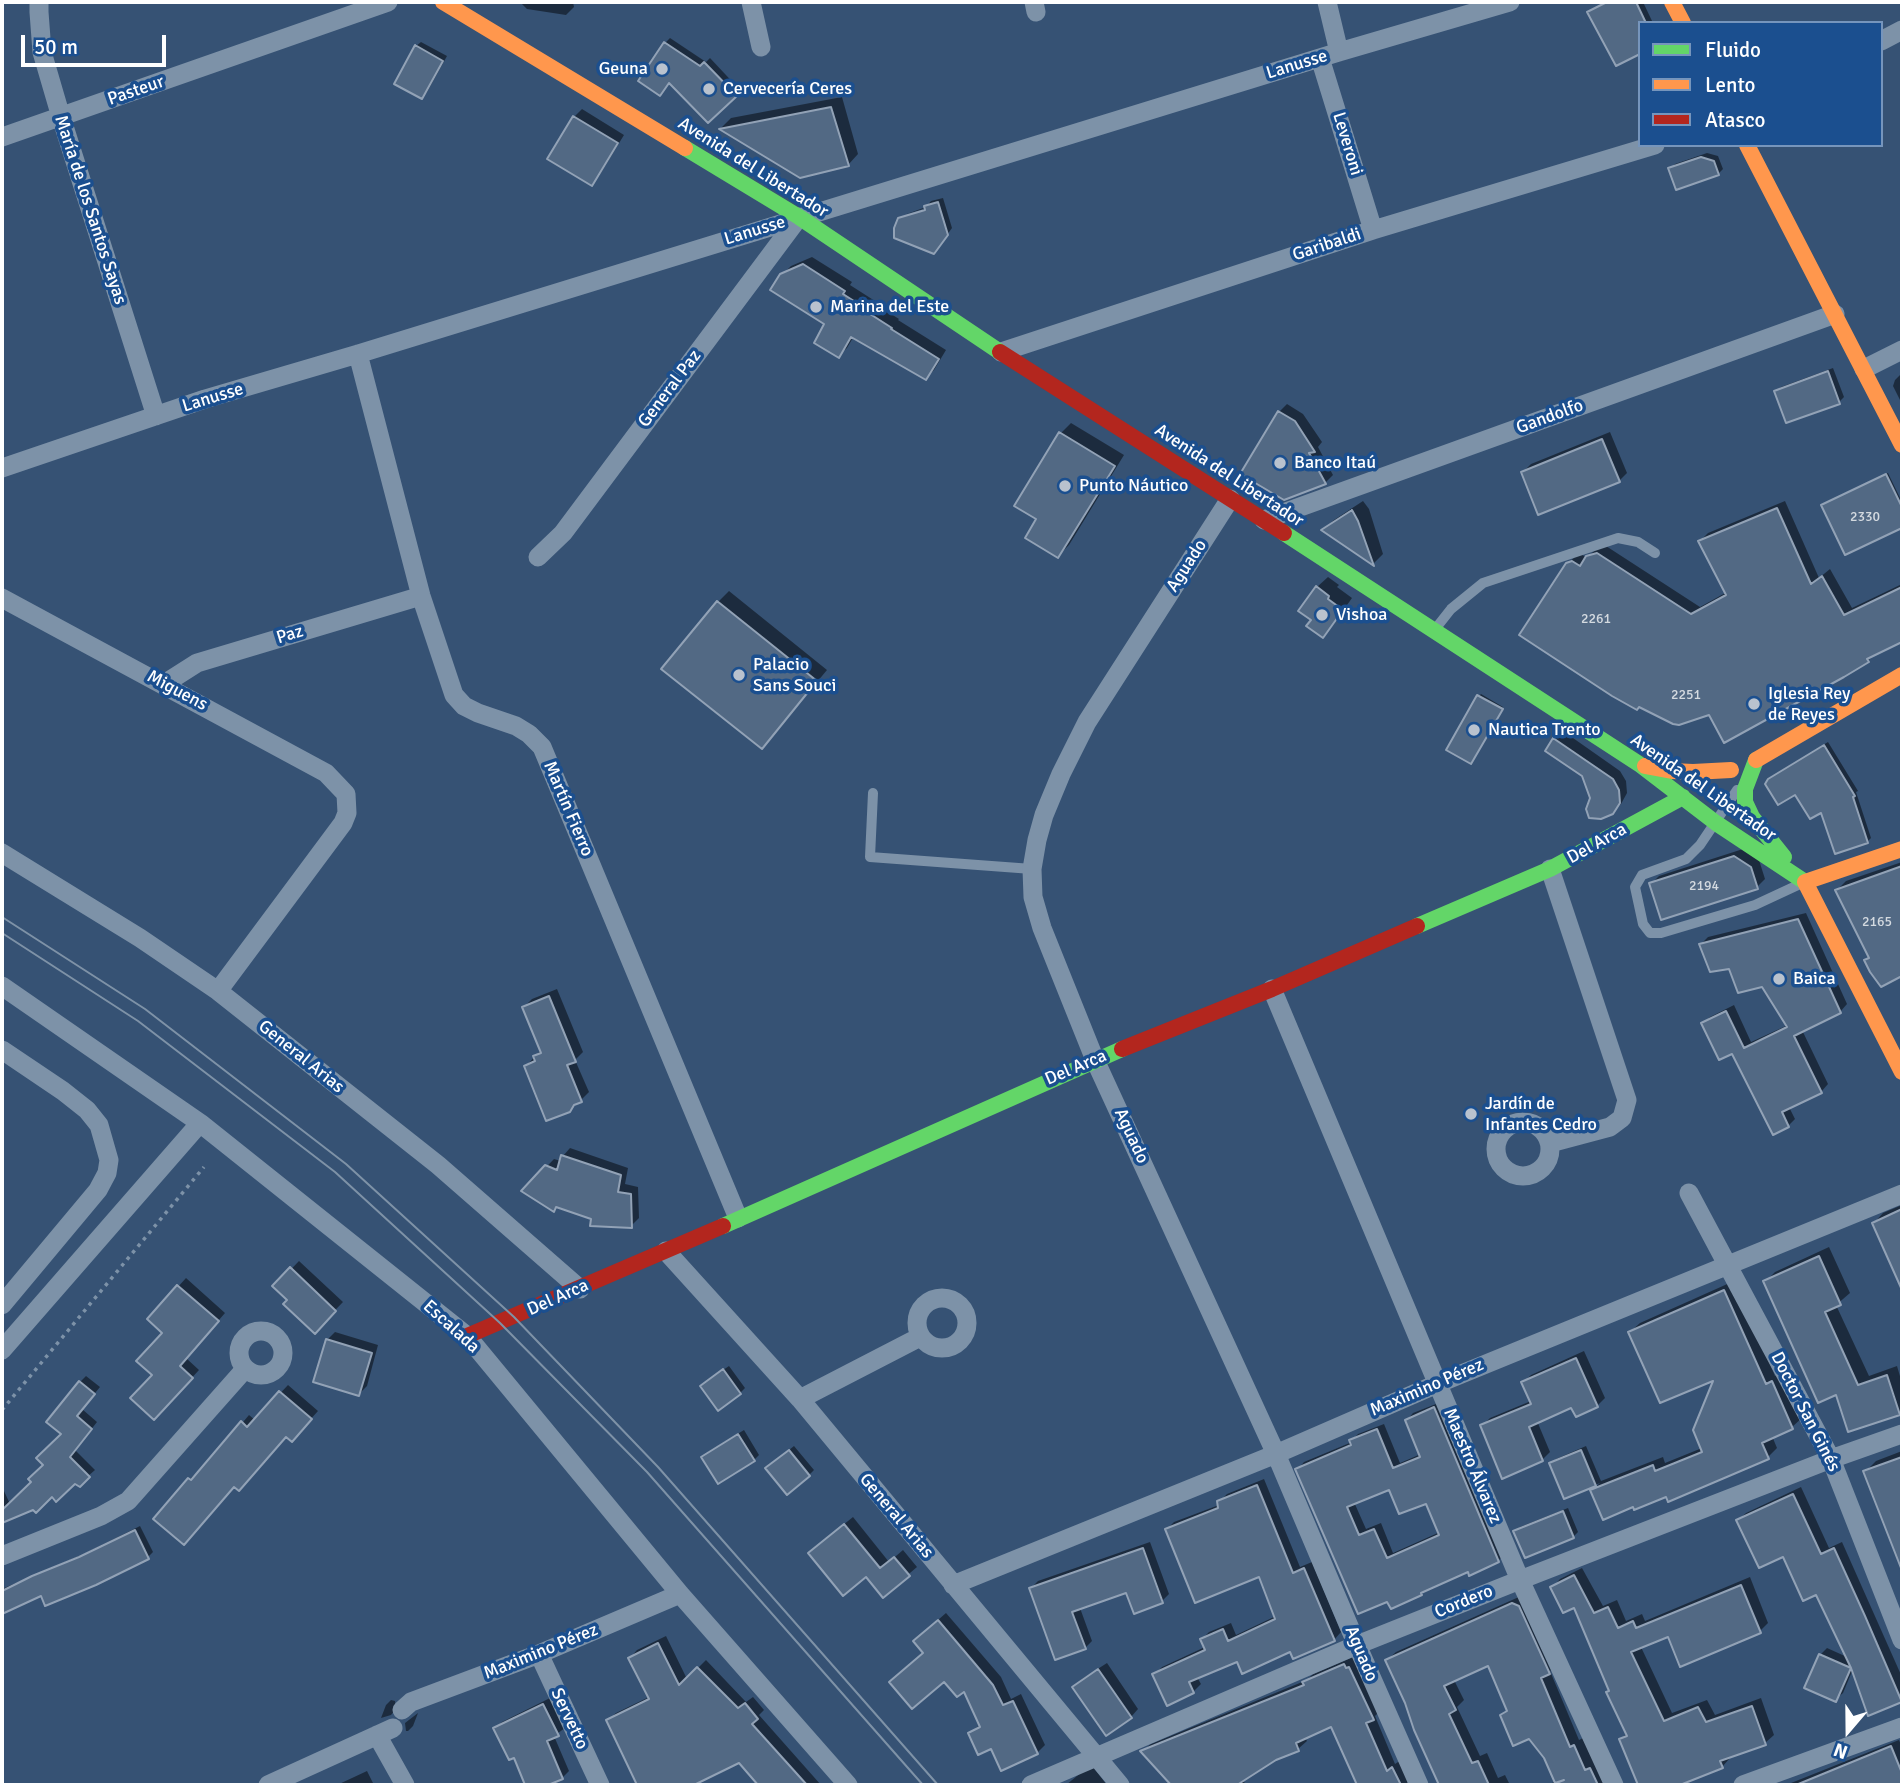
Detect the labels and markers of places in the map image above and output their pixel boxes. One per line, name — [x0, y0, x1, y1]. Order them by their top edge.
place label: Geuna — [599, 58, 648, 80]
marker: Geuna — [654, 61, 670, 77]
place label: Cervecería Ceres — [723, 78, 852, 100]
marker: Cervecería Ceres — [701, 81, 717, 97]
place label: Marina del Este — [830, 296, 949, 318]
marker: Marina del Este — [808, 299, 824, 315]
place label: Banco Itaú — [1294, 452, 1376, 474]
marker: Banco Itaú — [1272, 455, 1288, 471]
place label: Punto Náutico — [1079, 475, 1188, 497]
marker: Punto Náutico — [1057, 478, 1073, 494]
place label: Vishoa — [1336, 604, 1387, 626]
marker: Vishoa — [1314, 607, 1330, 623]
place label: Palacio Sans Souci — [753, 654, 836, 696]
marker: Palacio Sans Souci — [731, 667, 747, 683]
place label: Iglesia Rey de Reyes — [1768, 683, 1851, 726]
marker: Iglesia Rey de Reyes — [1746, 696, 1762, 712]
place label: Nautica Trento — [1488, 719, 1601, 741]
marker: Nautica Trento — [1466, 722, 1482, 738]
place label: Baica — [1793, 968, 1836, 990]
marker: Baica — [1771, 971, 1787, 987]
place label: Jardín de Infantes Cedro — [1485, 1093, 1597, 1136]
marker: Jardín de Infantes Cedro — [1463, 1106, 1479, 1122]

